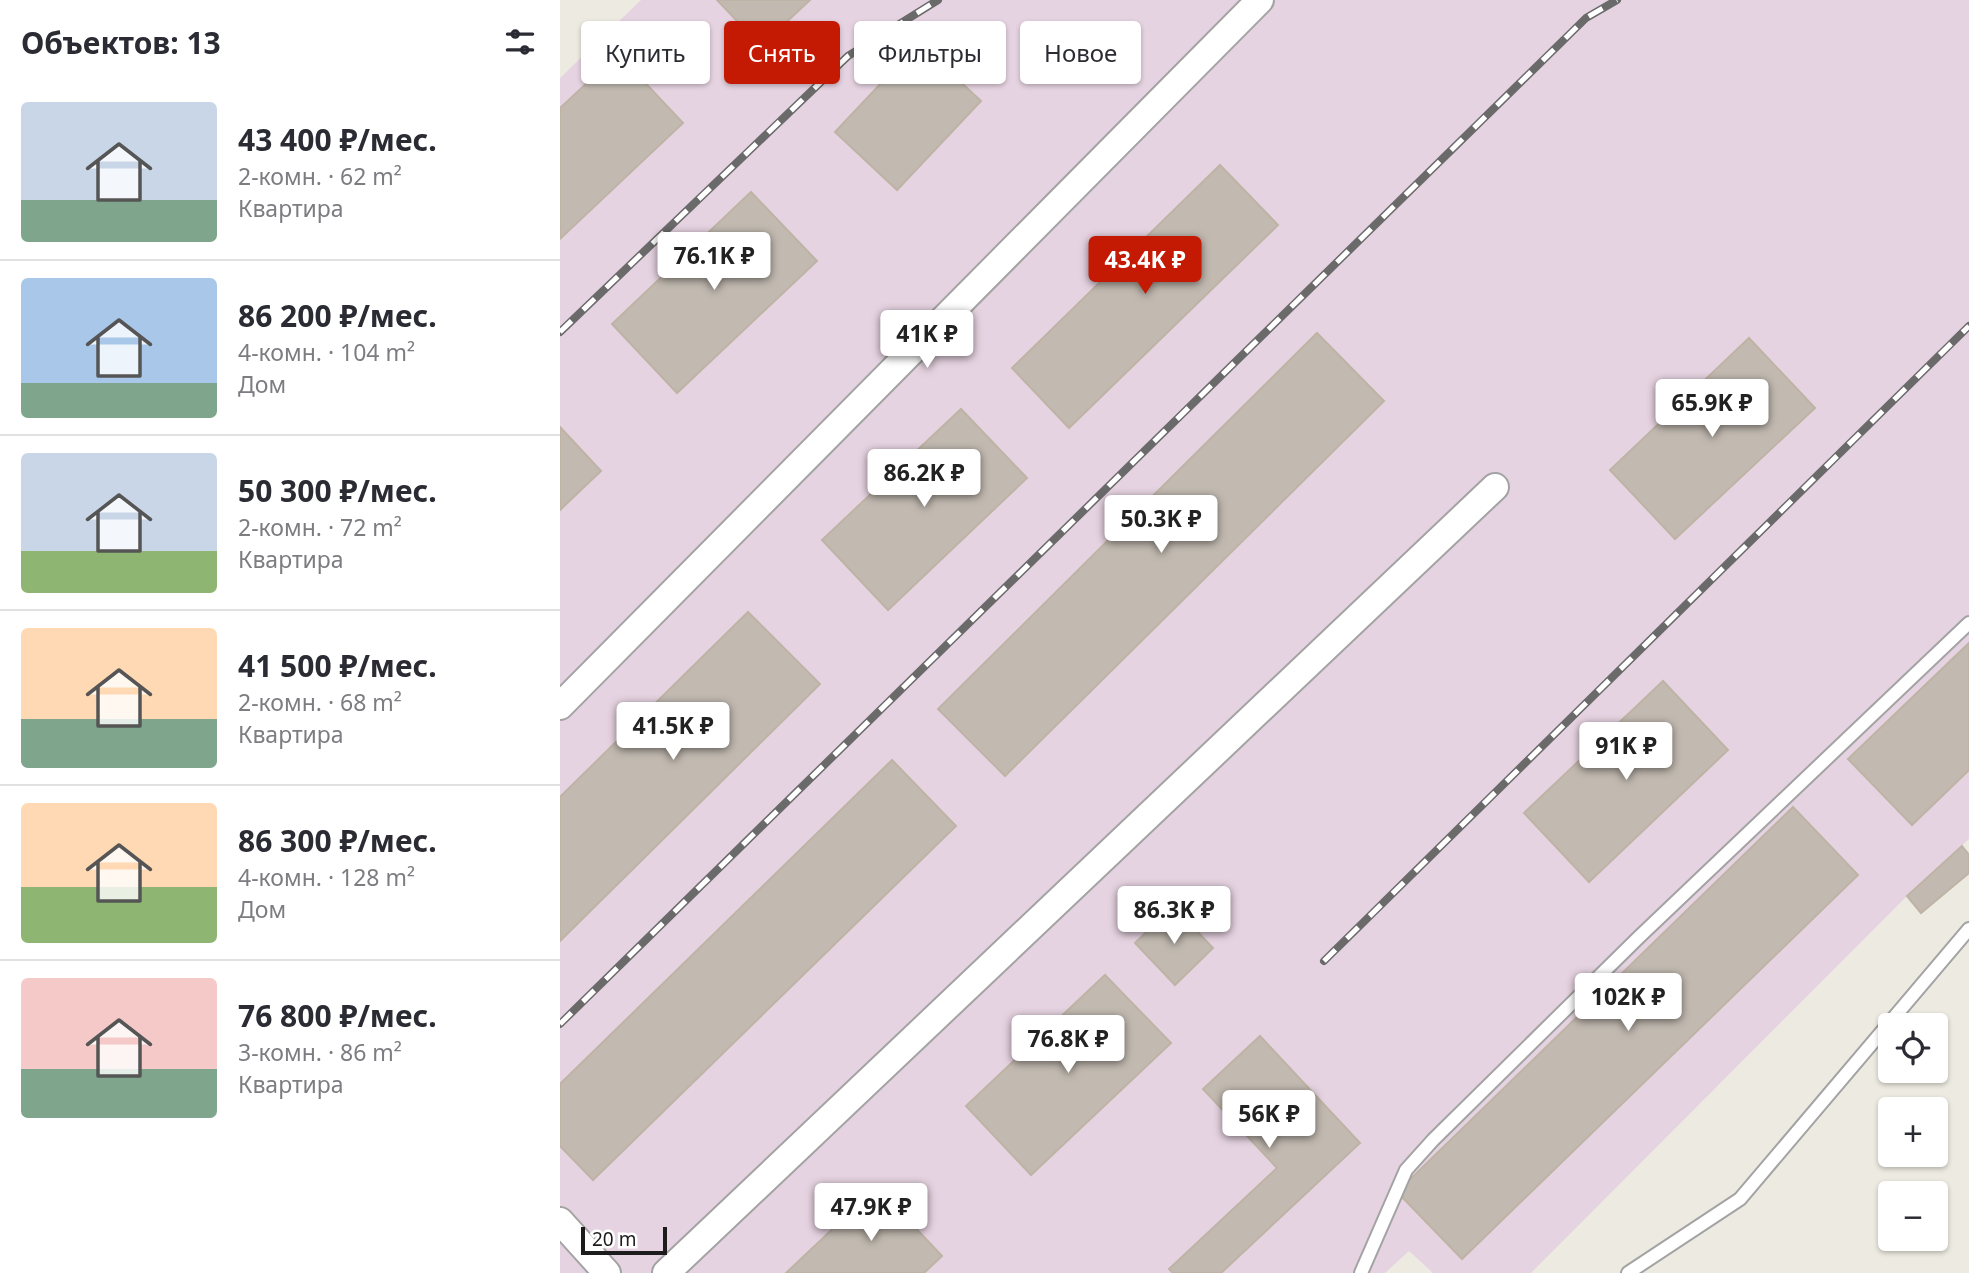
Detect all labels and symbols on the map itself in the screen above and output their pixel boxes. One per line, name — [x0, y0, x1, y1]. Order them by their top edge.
pin: 76.1K ₽ — [649, 232, 779, 292]
pin: 43.4K ₽ — [1080, 236, 1210, 296]
pin: 41K ₽ — [878, 310, 976, 370]
pin: 65.9K ₽ — [1647, 380, 1777, 439]
pin: 86.2K ₽ — [859, 449, 989, 509]
pin: 50.3K ₽ — [1096, 496, 1226, 555]
pin: 41.5K ₽ — [608, 702, 738, 762]
pin: 91K ₽ — [1577, 722, 1675, 782]
pin: 86.3K ₽ — [1109, 886, 1239, 946]
pin: 102K ₽ — [1571, 974, 1685, 1033]
pin: 76.8K ₽ — [1003, 1016, 1133, 1075]
pin: 56K ₽ — [1220, 1090, 1318, 1150]
pin: 47.9K ₽ — [806, 1184, 936, 1243]
scale bar — [581, 1224, 667, 1256]

